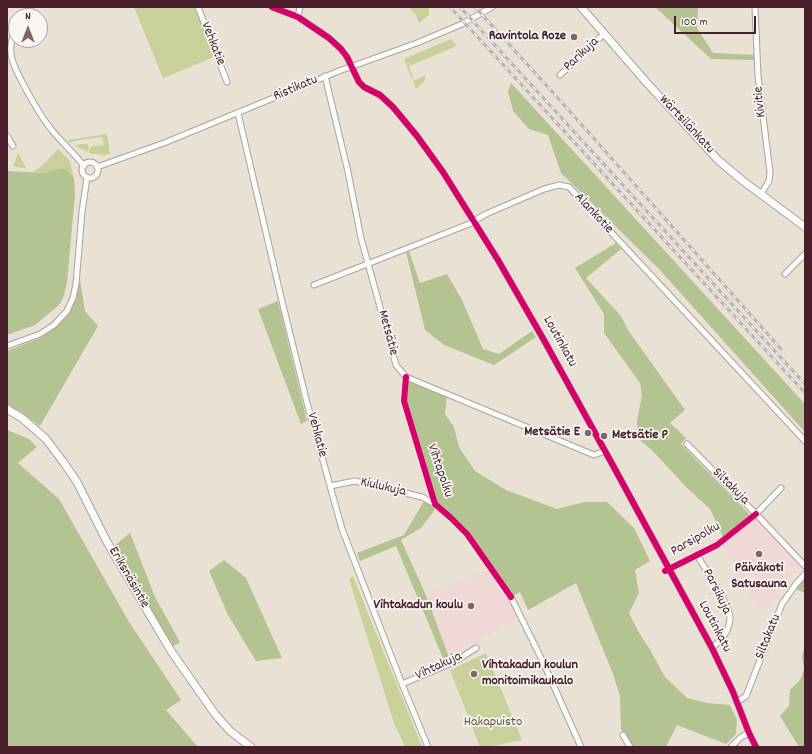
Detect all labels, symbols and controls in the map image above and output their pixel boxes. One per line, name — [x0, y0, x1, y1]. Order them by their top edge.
north arrow — [8, 8, 48, 48]
scale bar — [676, 8, 758, 34]
text: N — [25, 9, 31, 25]
text: 100 m — [681, 14, 708, 31]
street label: Vehkatie — [196, 20, 228, 68]
place label: Ravintola Roze — [489, 29, 566, 45]
marker: Ravintola Roze — [569, 32, 579, 42]
street label: Parikuja — [561, 34, 603, 76]
street label: Ristikatu — [271, 72, 321, 106]
street label: Kivitie — [751, 86, 771, 118]
street label: Wärtsilänkatu — [655, 92, 717, 158]
street label: Alankotie — [570, 190, 616, 238]
street label: Metsätie — [373, 308, 401, 358]
street label: Loutinkatu — [538, 314, 580, 370]
street label: Vehkatie — [302, 411, 330, 459]
place label: Metsätie E — [524, 425, 580, 441]
marker: Metsätie E — [583, 428, 593, 438]
place label: Metsätie P — [612, 428, 668, 444]
marker: Metsätie P — [599, 431, 609, 441]
street label: Vihtapolku — [422, 442, 456, 500]
street label: Siltakuja — [708, 465, 752, 509]
street label: Kiulukuja — [358, 475, 408, 501]
street label: Parsipolku — [668, 519, 724, 561]
street label: Eriksnäsintie — [104, 544, 152, 612]
marker: Päiväkoti Satusauna — [754, 549, 764, 559]
place label: Päiväkoti Satusauna — [731, 561, 787, 594]
street label: Parsikuja — [698, 566, 734, 618]
place label: Vihtakadun koulu — [374, 598, 463, 614]
street label: Loutinkatu — [694, 598, 734, 656]
marker: Vihtakadun koulu — [466, 601, 476, 611]
street label: Siltakatu — [752, 612, 786, 662]
street label: Vihtakuja — [413, 649, 465, 685]
place label: Vihtakadun koulun monitoimikaukalo — [482, 658, 578, 690]
marker: Vihtakadun koulun monitoimikaukalo — [469, 669, 479, 679]
park label: Hakapuisto — [464, 715, 522, 731]

